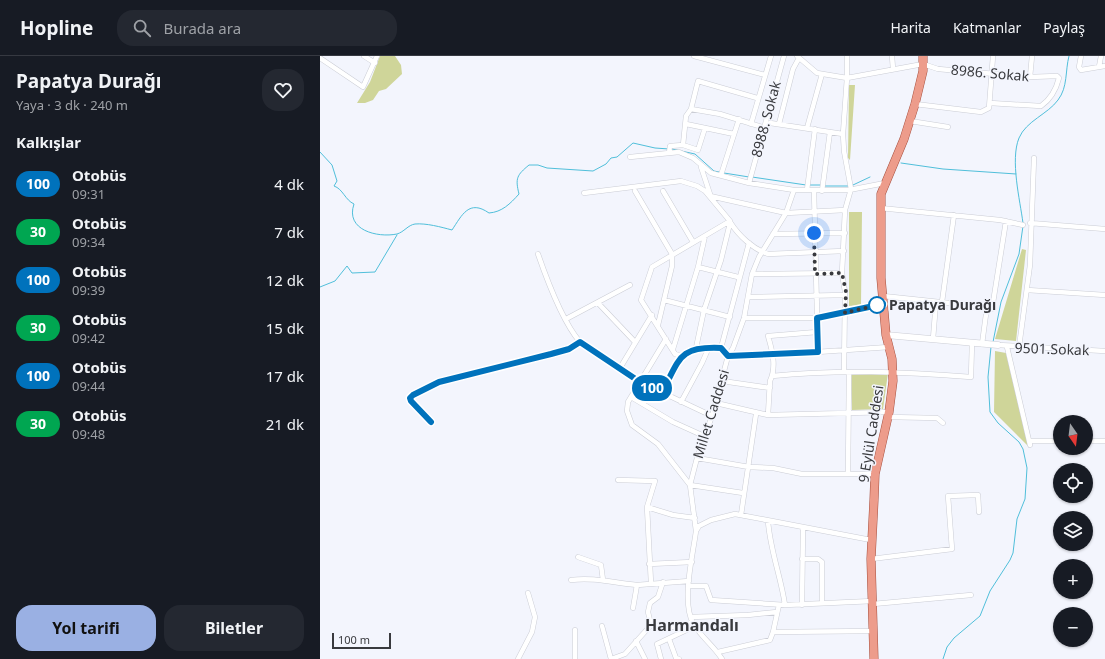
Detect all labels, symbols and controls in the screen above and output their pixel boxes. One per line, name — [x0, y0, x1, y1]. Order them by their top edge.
search box — [117, 10, 397, 46]
text: Hopline — [20, 15, 93, 41]
icon: search — [131, 17, 153, 39]
text: Burada ara — [163, 18, 241, 38]
text: Harita — [890, 18, 931, 37]
text: Katmanlar — [953, 18, 1021, 37]
text: Paylaş — [1043, 18, 1085, 37]
street label: 8986. Sokak — [950, 60, 1030, 85]
text: Papatya Durağı — [16, 68, 161, 94]
button: heart — [262, 69, 304, 111]
street label: 8988. Sokak — [746, 78, 785, 159]
text: Yaya · 3 dk · 240 m — [16, 96, 128, 114]
text: Kalkışlar — [16, 132, 81, 152]
text: Otobüs — [72, 165, 127, 185]
text: 100 — [26, 174, 50, 193]
text: 4 dk — [274, 174, 304, 194]
text: 09:31 — [72, 185, 105, 203]
text: Otobüs — [72, 213, 127, 233]
text: 30 — [30, 222, 46, 241]
text: 7 dk — [274, 222, 304, 242]
your location — [804, 223, 824, 243]
text: 09:34 — [72, 233, 105, 251]
text: Otobüs — [72, 261, 127, 281]
text: 100 — [26, 270, 50, 289]
text: 12 dk — [266, 270, 304, 290]
text: 09:39 — [72, 281, 105, 299]
place label: Papatya Durağı — [889, 295, 996, 314]
marker: Papatya Durağı — [868, 296, 886, 314]
text: Otobüs — [72, 309, 127, 329]
text: 30 — [30, 318, 46, 337]
text: 15 dk — [266, 318, 304, 338]
text: 09:42 — [72, 329, 105, 347]
street label: 9501.Sokak — [1014, 338, 1090, 359]
text: Otobüs — [72, 357, 127, 377]
text: 100 — [26, 366, 50, 385]
text: 17 dk — [266, 366, 304, 386]
street label: Millet Caddesi — [688, 367, 733, 461]
line badge: 100 — [629, 375, 675, 401]
text: 09:44 — [72, 377, 105, 395]
text: 100 — [640, 378, 664, 397]
street label: 9 Eylül Caddesi — [853, 384, 888, 484]
text: Otobüs — [72, 405, 127, 425]
text: 30 — [30, 414, 46, 433]
text: 21 dk — [266, 414, 304, 434]
north arrow — [1053, 415, 1093, 455]
map controls — [1053, 415, 1093, 647]
text: 09:48 — [72, 425, 105, 443]
button: locate — [1053, 463, 1093, 503]
button: layers — [1053, 511, 1093, 551]
button: + — [1053, 559, 1093, 599]
button: Yol tarifi — [16, 605, 156, 651]
button: Biletler — [164, 605, 304, 651]
button: − — [1053, 607, 1093, 647]
district label: Harmandalı — [645, 614, 739, 636]
scale bar — [332, 631, 391, 650]
text: 100 m — [338, 632, 370, 647]

